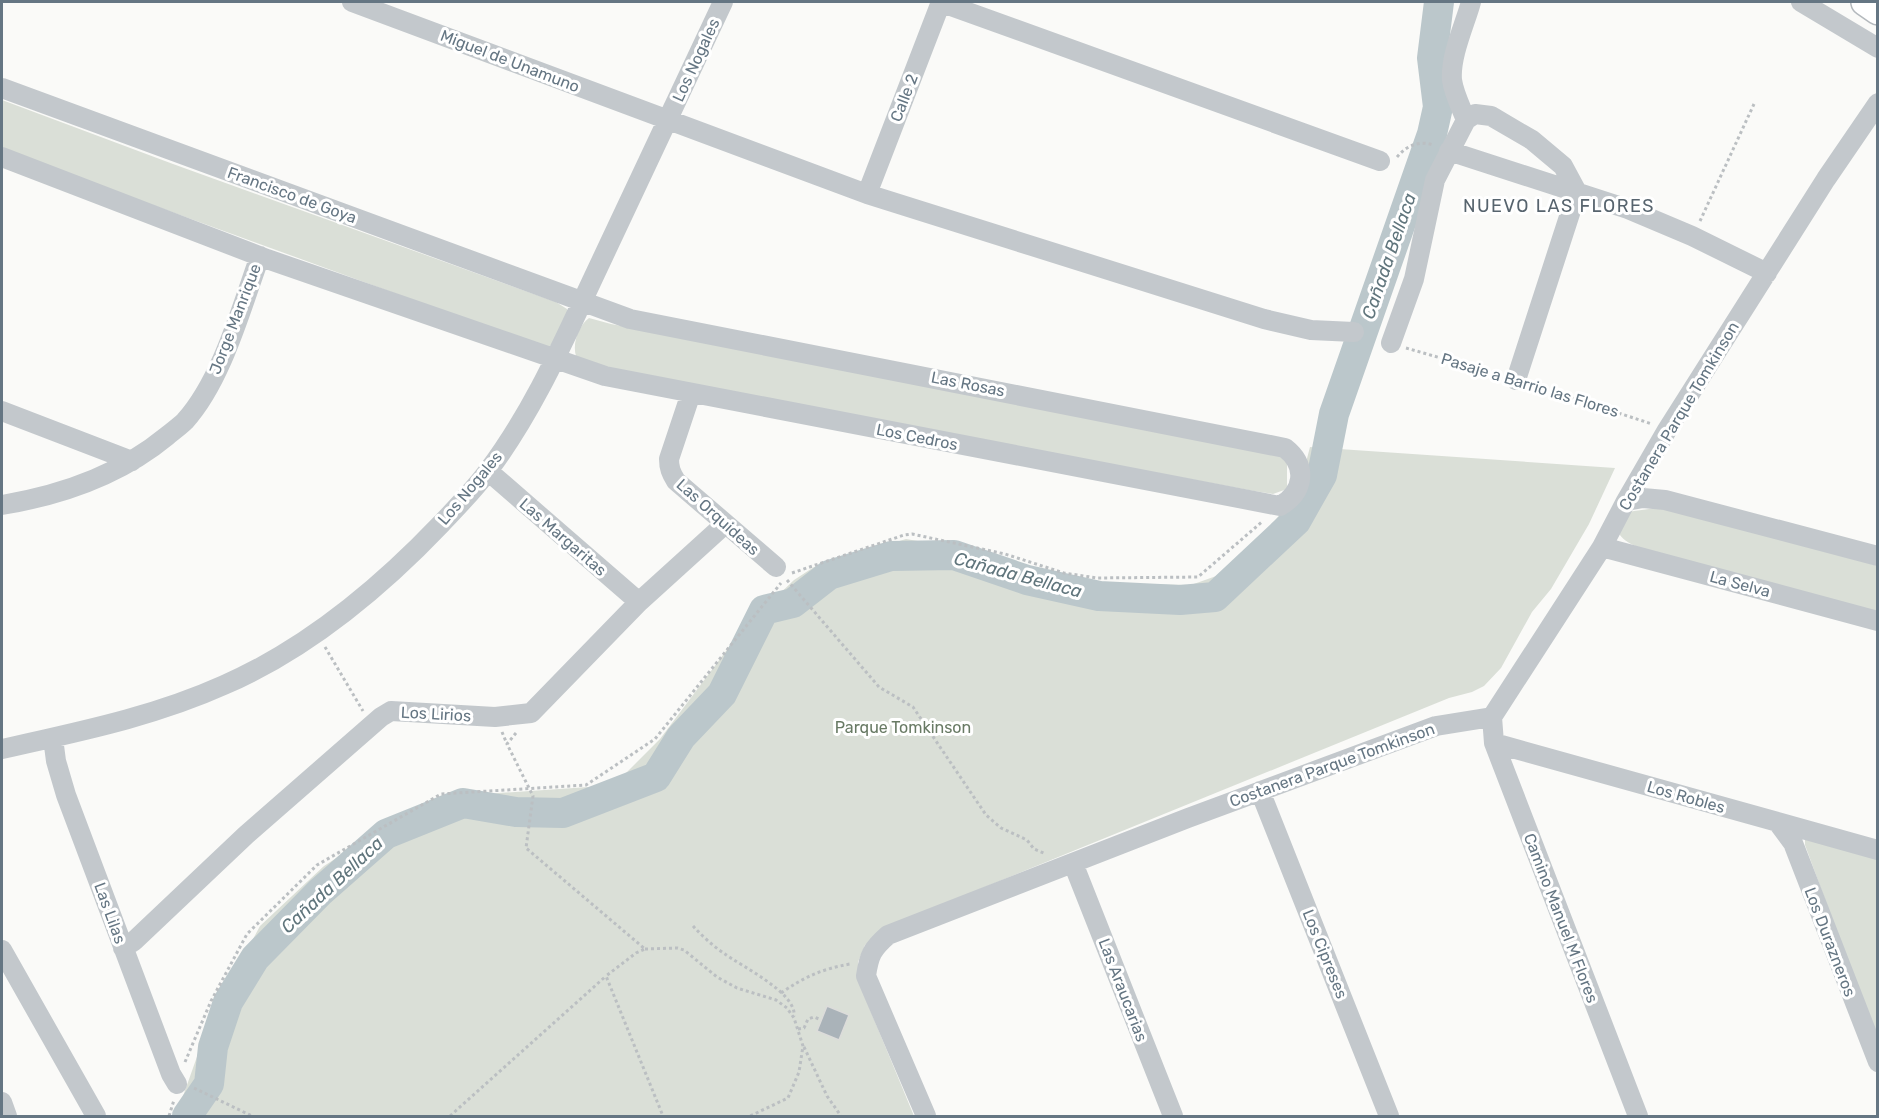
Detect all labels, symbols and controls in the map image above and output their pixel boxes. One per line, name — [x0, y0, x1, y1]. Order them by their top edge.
street label: Los Nogales — [668, 15, 724, 105]
street label: Miguel de Unamuno — [438, 26, 582, 96]
street label: Calle 2 — [886, 71, 922, 125]
street label: Francisco de Goya — [225, 163, 359, 227]
water label: Cañada Bellaca — [1357, 190, 1421, 322]
district label: NUEVO LAS FLORES — [1463, 195, 1655, 217]
street label: Jorge Manrique — [205, 261, 265, 377]
street label: Costanera Parque Tomkinson — [1615, 318, 1743, 514]
street label: Pasaje a Barrio las Flores — [1439, 349, 1621, 421]
street label: Las Rosas — [930, 368, 1006, 400]
street label: Los Cedros — [875, 420, 959, 454]
street label: Los Nogales — [434, 447, 506, 529]
street label: Las Orquideas — [673, 475, 763, 559]
street label: Las Margaritas — [516, 494, 610, 580]
water label: Cañada Bellaca — [952, 547, 1085, 603]
street label: La Selva — [1708, 567, 1772, 601]
street label: Los Lirios — [400, 703, 472, 725]
park label: Parque Tomkinson — [835, 718, 971, 737]
street label: Costanera Parque Tomkinson — [1227, 719, 1437, 811]
street label: Los Robles — [1645, 777, 1727, 817]
street label: Camino Manuel M Flores — [1520, 831, 1602, 1005]
water label: Cañada Bellaca — [276, 832, 388, 938]
street label: Las Lilas — [90, 880, 130, 946]
street label: Los Durazneros — [1800, 885, 1860, 999]
street label: Los Cipreses — [1299, 907, 1351, 1001]
street label: Las Araucarias — [1095, 936, 1151, 1044]

